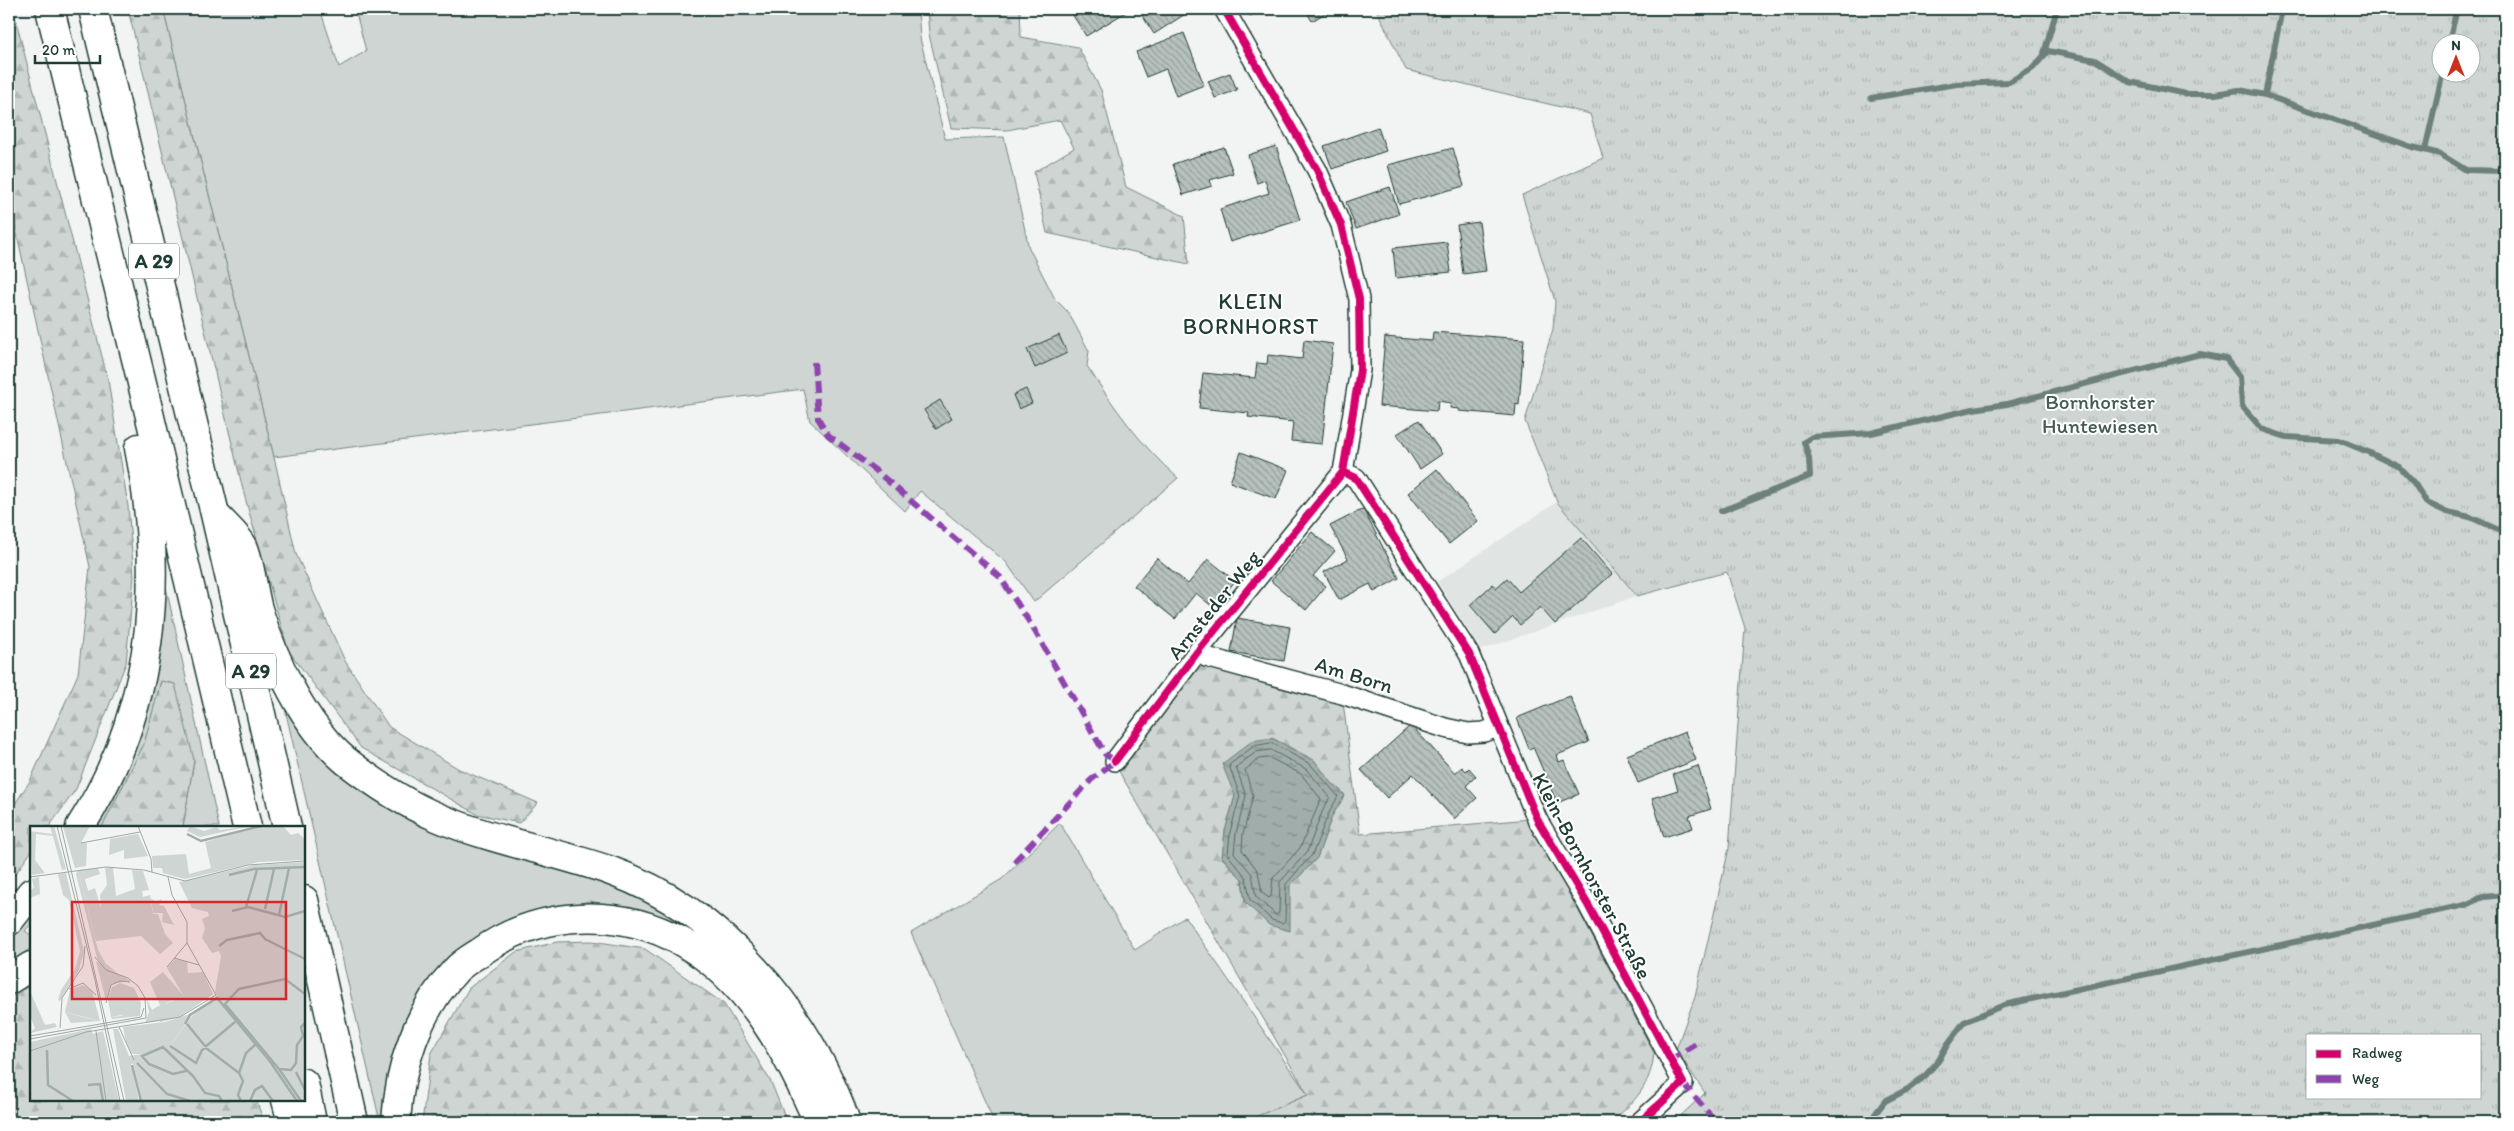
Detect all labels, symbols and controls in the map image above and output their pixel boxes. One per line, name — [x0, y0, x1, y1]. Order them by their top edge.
scale bar — [35, 32, 100, 64]
north arrow — [2432, 32, 2482, 82]
text: N — [2451, 37, 2461, 54]
text: 20 m — [42, 41, 76, 59]
road number: A 29 — [129, 244, 179, 278]
district label: KLEIN BORNHORST — [1183, 288, 1319, 340]
park label: Bornhorster Huntewiesen — [2042, 389, 2158, 438]
street label: Arnsteder Weg — [1162, 545, 1265, 664]
street label: Am Born — [1312, 651, 1396, 698]
road number: A 29 — [226, 654, 276, 688]
street label: Klein-Bornhorster Straße — [1527, 768, 1657, 983]
inset map — [30, 826, 305, 1101]
legend — [2306, 1034, 2482, 1098]
text: Radweg — [2352, 1044, 2402, 1062]
text: Weg — [2352, 1070, 2379, 1088]

